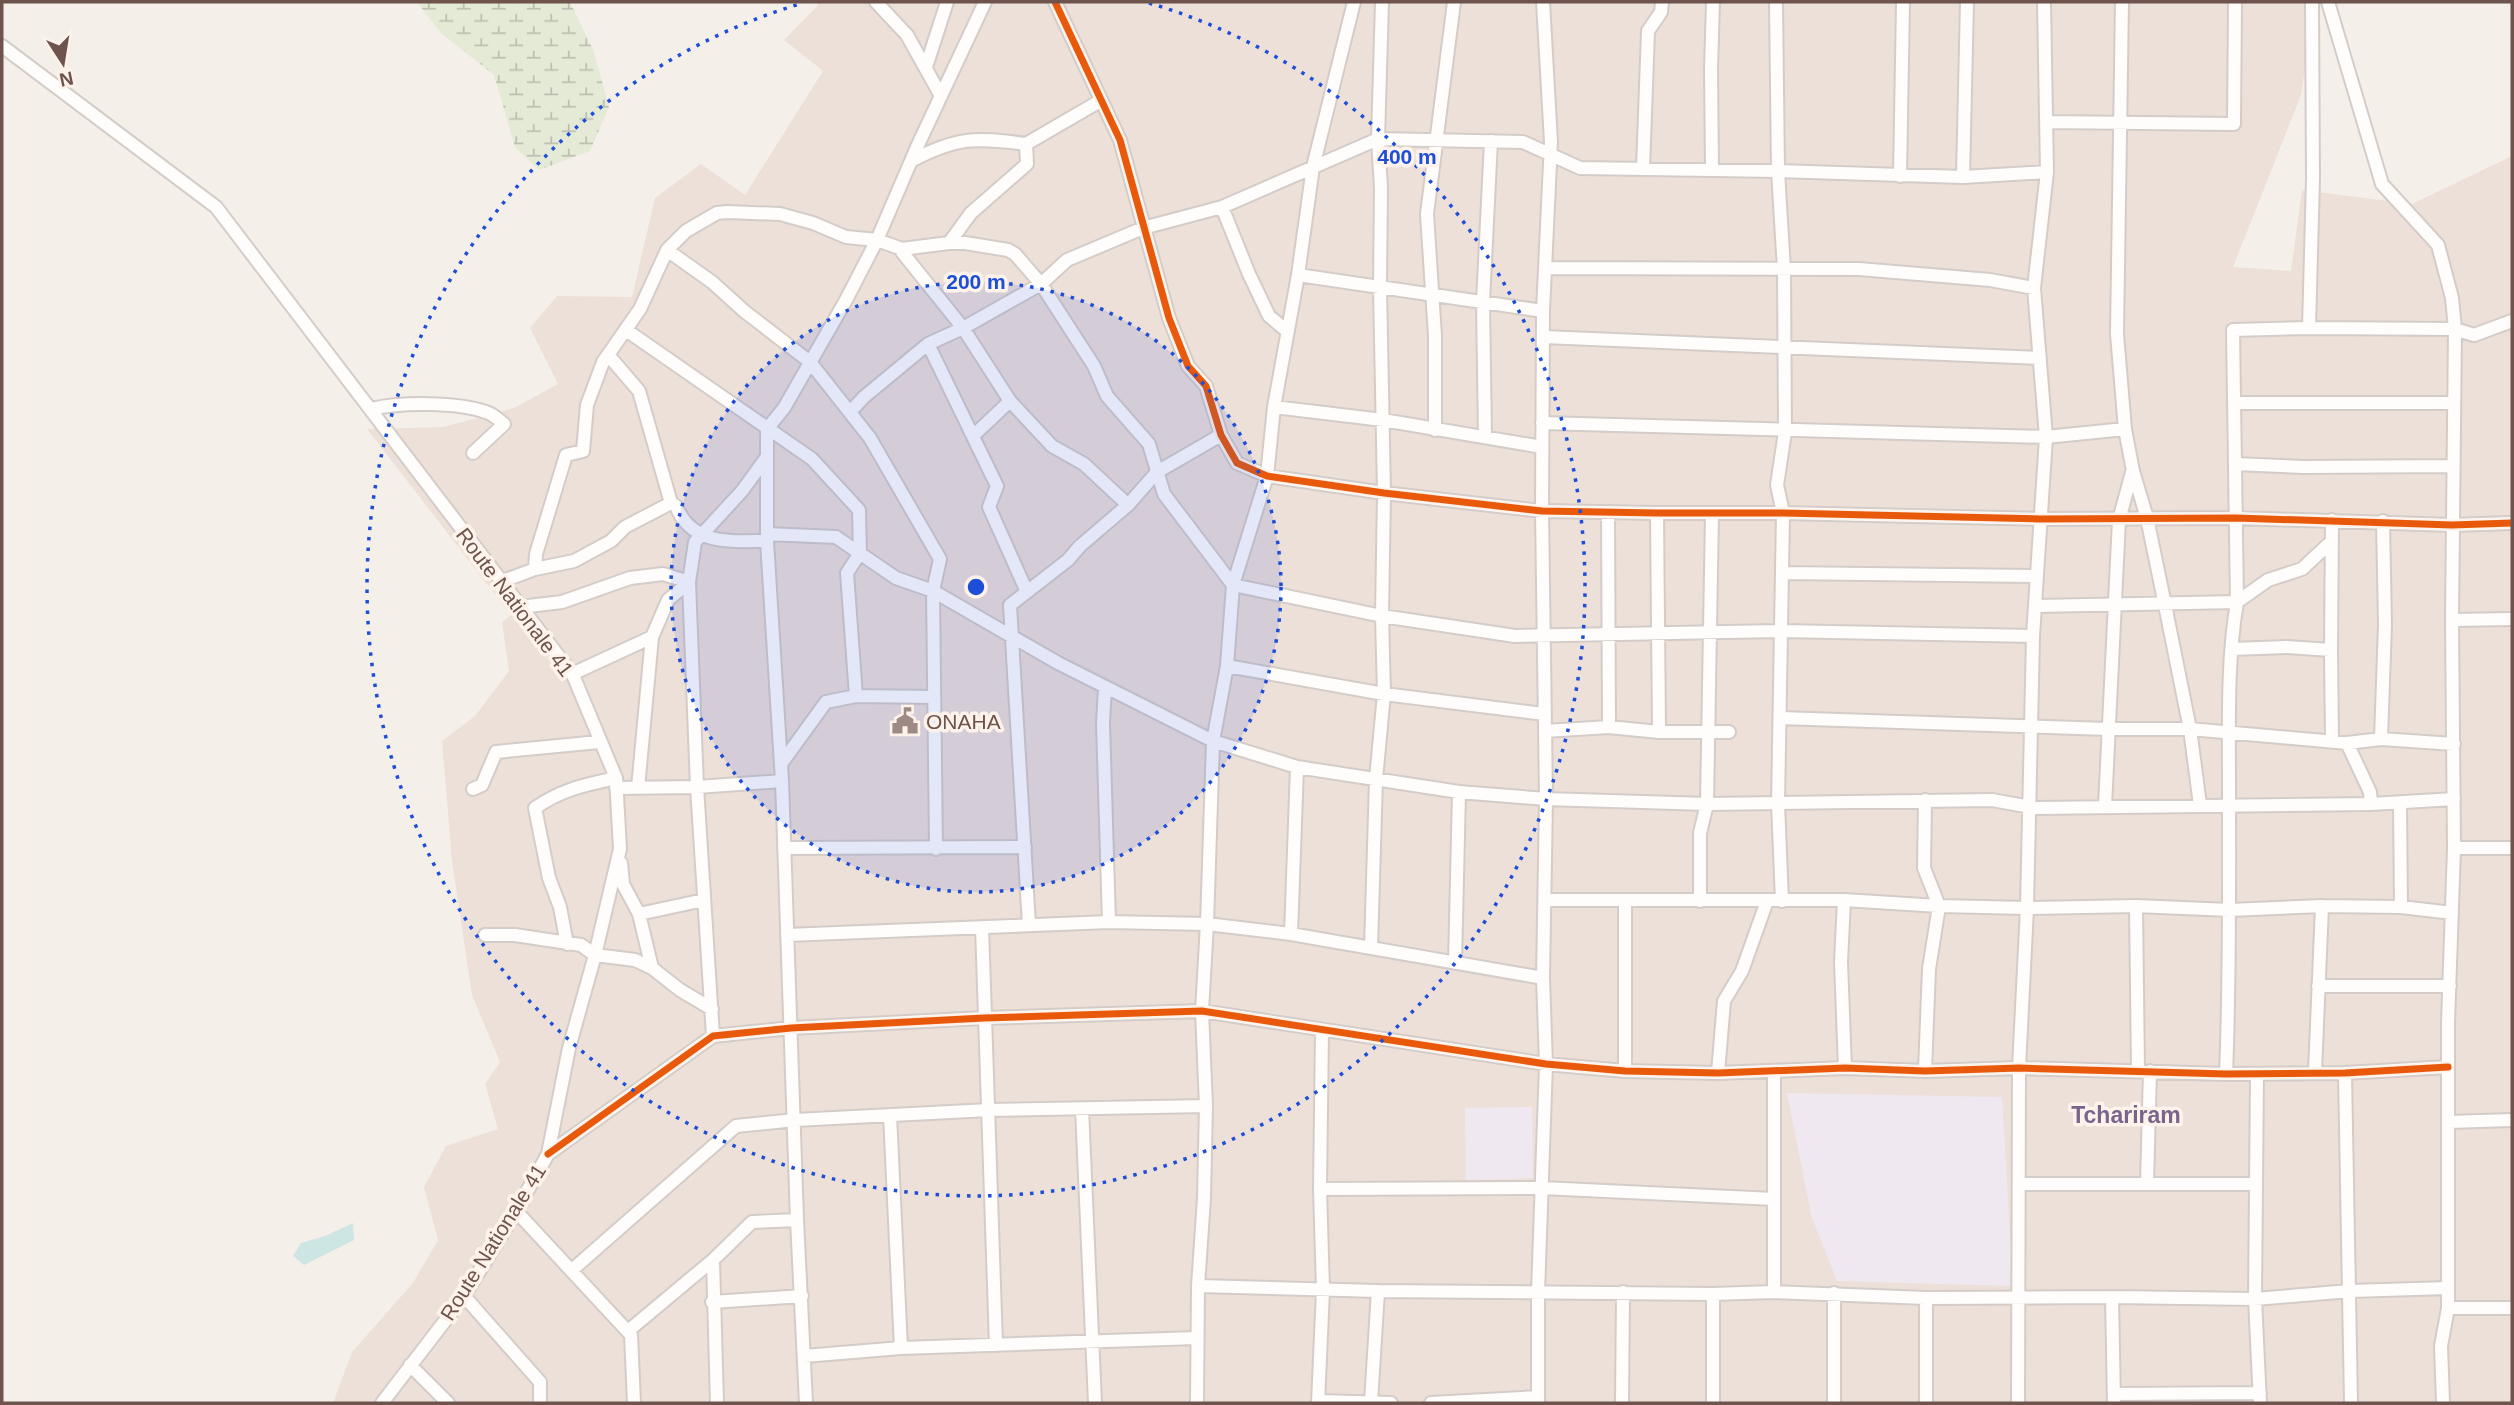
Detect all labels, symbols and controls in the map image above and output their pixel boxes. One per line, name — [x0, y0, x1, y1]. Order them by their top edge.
north arrow — [28, 28, 98, 98]
text: N — [58, 67, 75, 91]
text: 400 m — [1377, 145, 1437, 168]
text: 200 m — [946, 270, 1006, 293]
street label: Route Nationale 41 — [452, 523, 578, 681]
centre of rings — [964, 575, 988, 599]
public building icon: ONAHA — [890, 706, 920, 736]
place label: ONAHA — [926, 710, 1001, 733]
district label: Tchariram — [2071, 1102, 2181, 1128]
street label: Route Nationale 41 — [436, 1160, 550, 1324]

